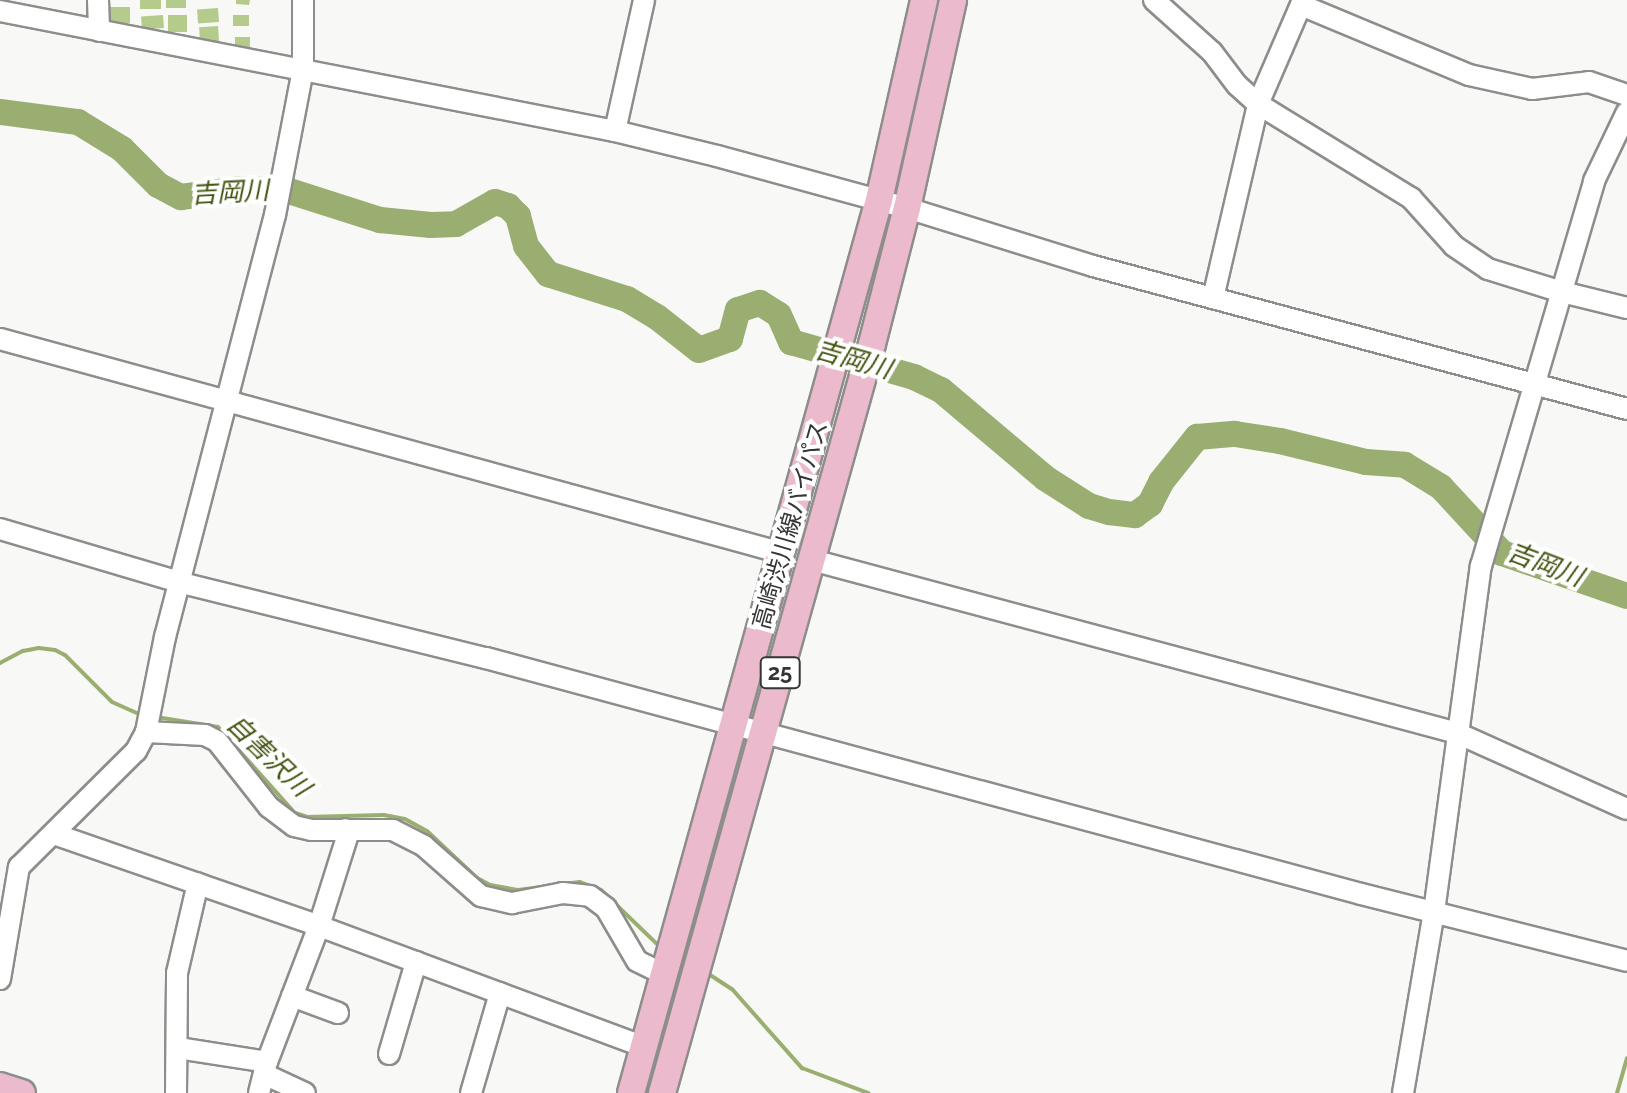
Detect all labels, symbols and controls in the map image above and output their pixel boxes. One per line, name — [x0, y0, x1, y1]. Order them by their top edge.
water label: 吉岡川 — [190, 175, 270, 211]
water label: 吉岡川 — [811, 334, 895, 386]
street label: 高崎渋川線バイパス — [746, 417, 834, 633]
water label: 吉岡川 — [1503, 536, 1587, 594]
road number: 25 — [758, 655, 802, 691]
water label: 自害沢川 — [220, 709, 316, 803]

